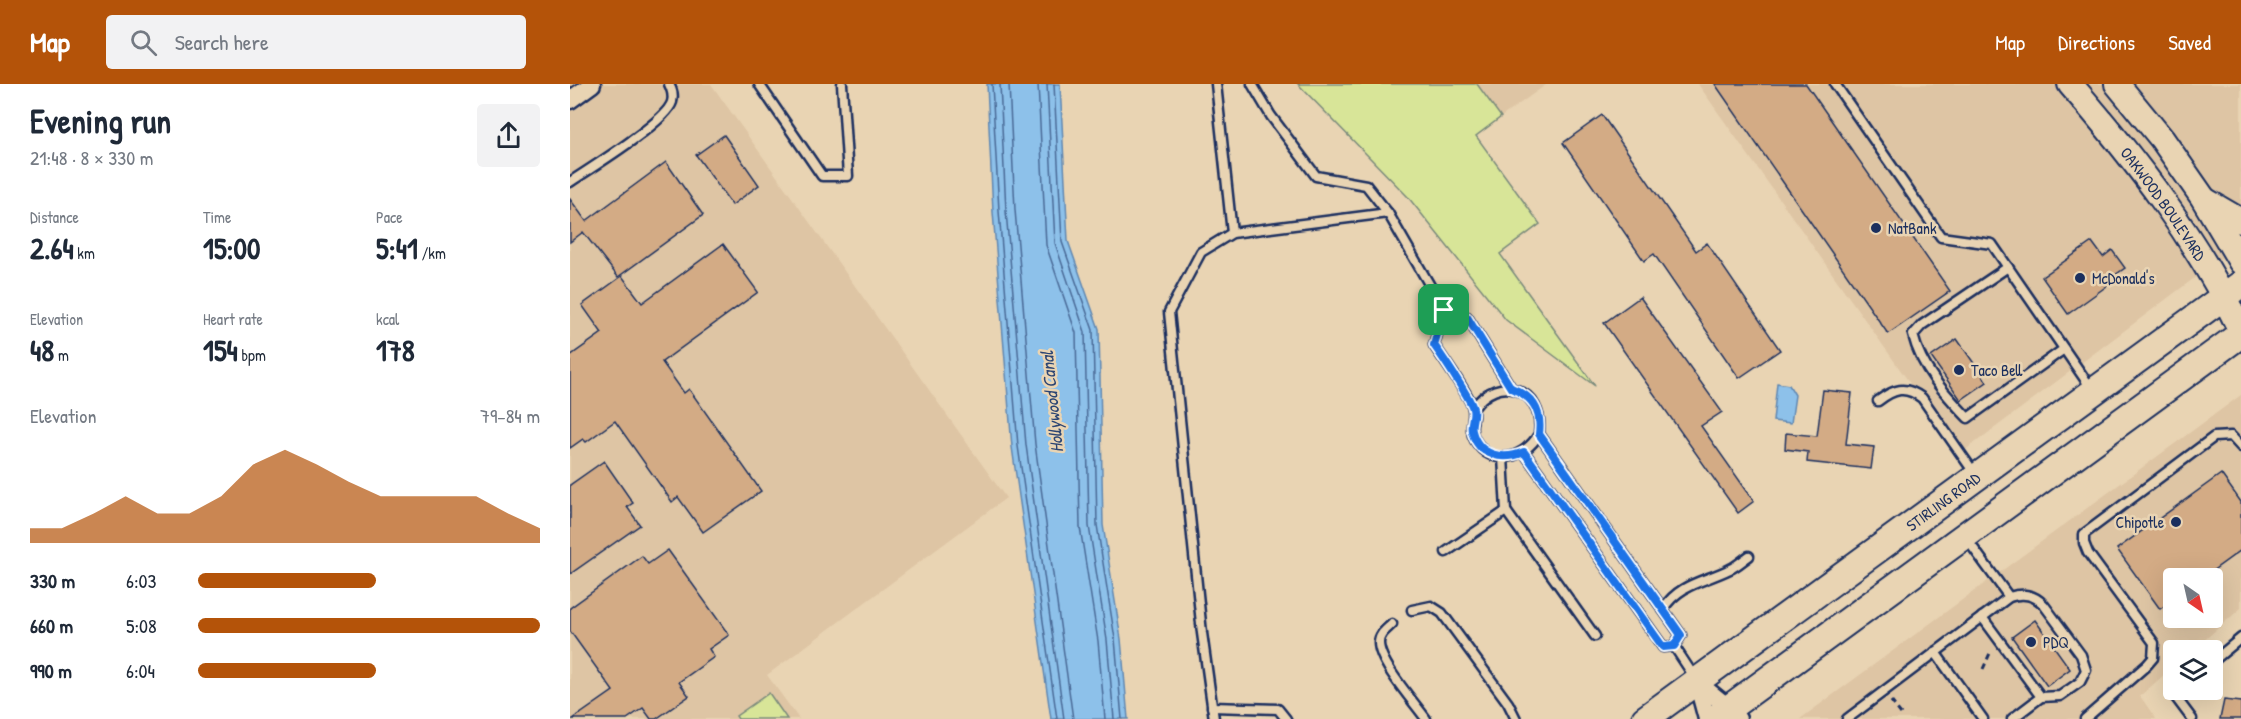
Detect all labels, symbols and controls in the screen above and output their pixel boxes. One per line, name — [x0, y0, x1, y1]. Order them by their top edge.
search box — [106, 15, 526, 69]
text: Map — [30, 23, 70, 61]
icon: search — [127, 26, 160, 59]
text: Search here — [175, 27, 269, 57]
text: Map — [1995, 28, 2025, 57]
text: Directions — [2058, 28, 2135, 57]
text: Saved — [2168, 28, 2211, 57]
text: Evening run — [30, 99, 171, 143]
button: share — [477, 104, 540, 167]
street label: OAKWOOD BOULEVARD — [2115, 142, 2211, 265]
text: 21:48 · 8 × 330 m — [30, 144, 153, 171]
text: Distance — [30, 206, 79, 228]
text: Time — [203, 206, 231, 228]
text: Pace — [376, 206, 403, 228]
place label: NatBank — [1888, 217, 1937, 239]
marker: NatBank — [1869, 221, 1883, 235]
text: 2.64 — [30, 228, 74, 268]
text: 15:00 — [203, 228, 260, 268]
text: 5:41 — [376, 228, 418, 268]
text: km — [74, 242, 95, 264]
text: /km — [418, 242, 446, 264]
place label: McDonald's — [2092, 267, 2155, 289]
marker: McDonald's — [2073, 271, 2087, 285]
pin — [1418, 284, 1469, 335]
icon: arrive — [1427, 293, 1460, 326]
text: Elevation — [30, 308, 83, 330]
text: Heart rate — [203, 308, 263, 330]
text: kcal — [376, 308, 399, 330]
text: 48 — [30, 330, 54, 370]
text: 154 — [203, 330, 238, 370]
text: 178 — [376, 330, 415, 370]
text: m — [54, 344, 69, 366]
text: bpm — [238, 344, 266, 366]
water label: Hollywood Canal — [1034, 349, 1069, 454]
place label: Taco Bell — [1971, 359, 2023, 381]
marker: Taco Bell — [1952, 363, 1966, 377]
text: Elevation — [30, 402, 96, 429]
text: 79–84 m — [480, 402, 540, 429]
street label: STIRLING ROAD — [1901, 467, 1985, 536]
place label: Chipotle — [2116, 511, 2165, 533]
marker: Chipotle — [2169, 515, 2183, 529]
text: 330 m — [30, 567, 75, 594]
text: 6:03 — [126, 567, 157, 594]
north arrow — [2163, 568, 2223, 628]
map controls — [2163, 568, 2223, 700]
text: 660 m — [30, 612, 73, 639]
text: 5:08 — [126, 612, 157, 639]
place label: PDQ — [2043, 631, 2069, 653]
marker: PDQ — [2024, 635, 2038, 649]
button: layers — [2163, 640, 2223, 700]
text: 990 m — [30, 657, 72, 684]
text: 6:04 — [126, 657, 155, 684]

